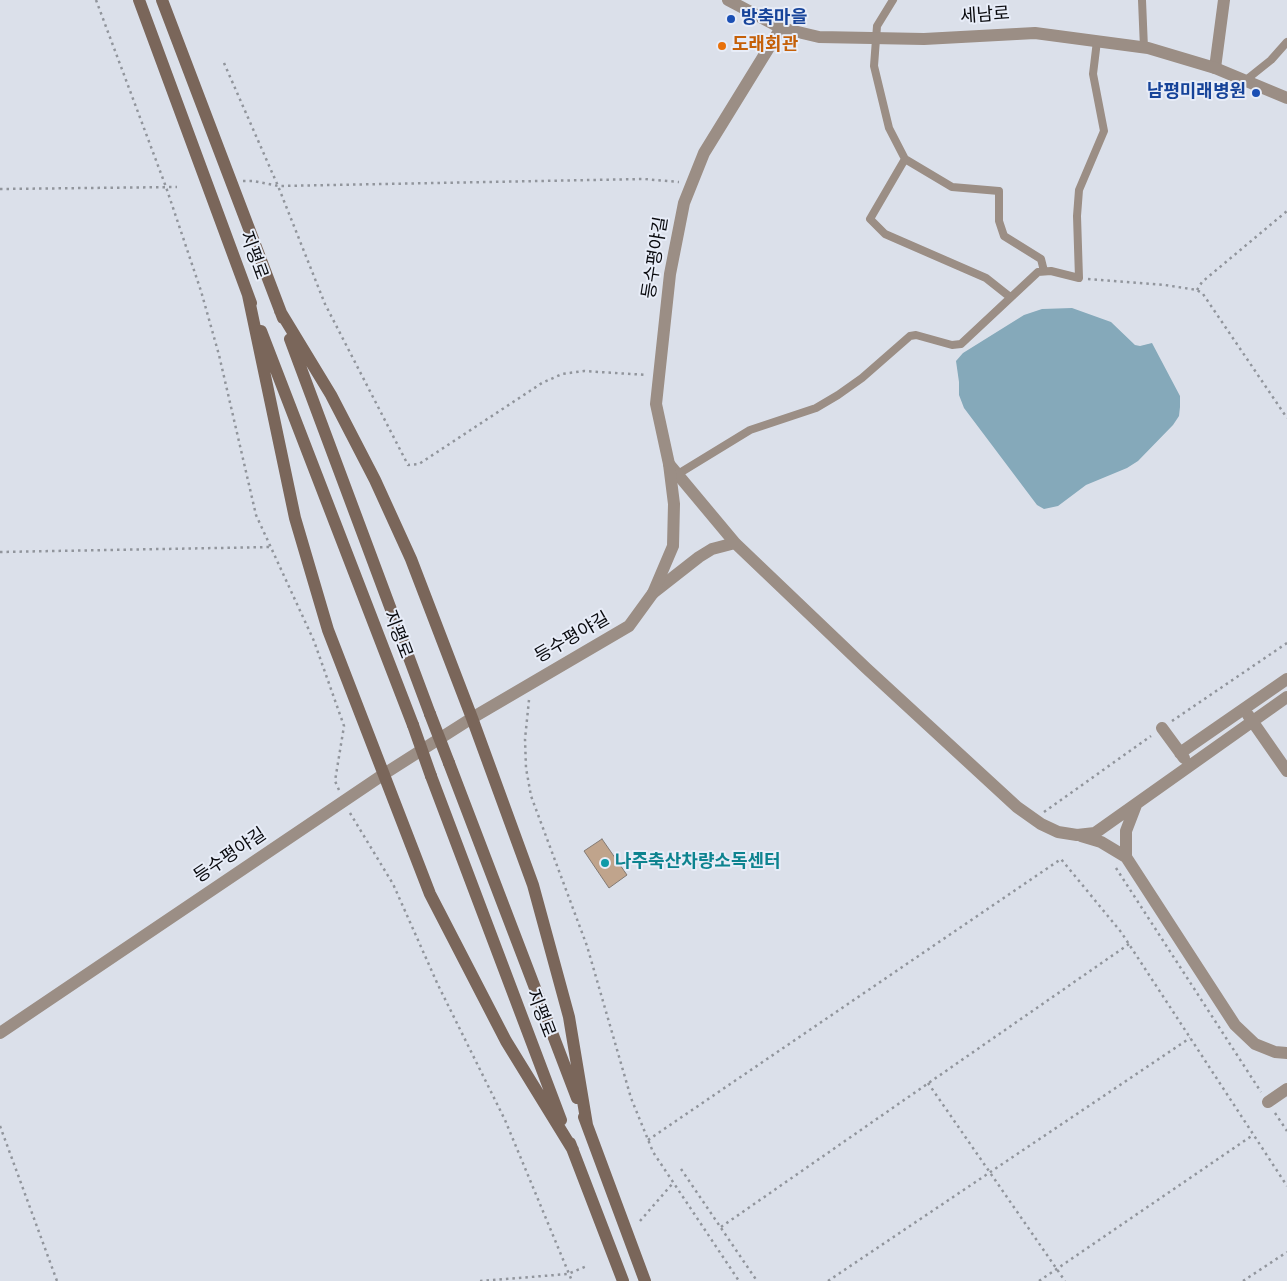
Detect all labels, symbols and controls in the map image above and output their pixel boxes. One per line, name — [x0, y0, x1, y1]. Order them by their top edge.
street label: 세남로 — [959, 4, 1011, 30]
place label: 방축마을 — [741, 8, 807, 30]
marker: 방축마을 — [725, 13, 737, 25]
place label: 도래회관 — [732, 35, 798, 57]
marker: 도래회관 — [716, 40, 728, 52]
place label: 남평미래병원 — [1147, 82, 1246, 104]
marker: 남평미래병원 — [1250, 87, 1262, 99]
street label: 등수평야길 — [640, 215, 674, 301]
street label: 지평로 — [233, 229, 271, 283]
street label: 지평로 — [377, 608, 415, 662]
street label: 등수평야길 — [532, 609, 614, 669]
street label: 등수평야길 — [191, 825, 271, 889]
place label: 나주축산차량소독센터 — [615, 852, 781, 874]
marker: 나주축산차량소독센터 — [599, 857, 611, 869]
street label: 지평로 — [520, 987, 558, 1041]

